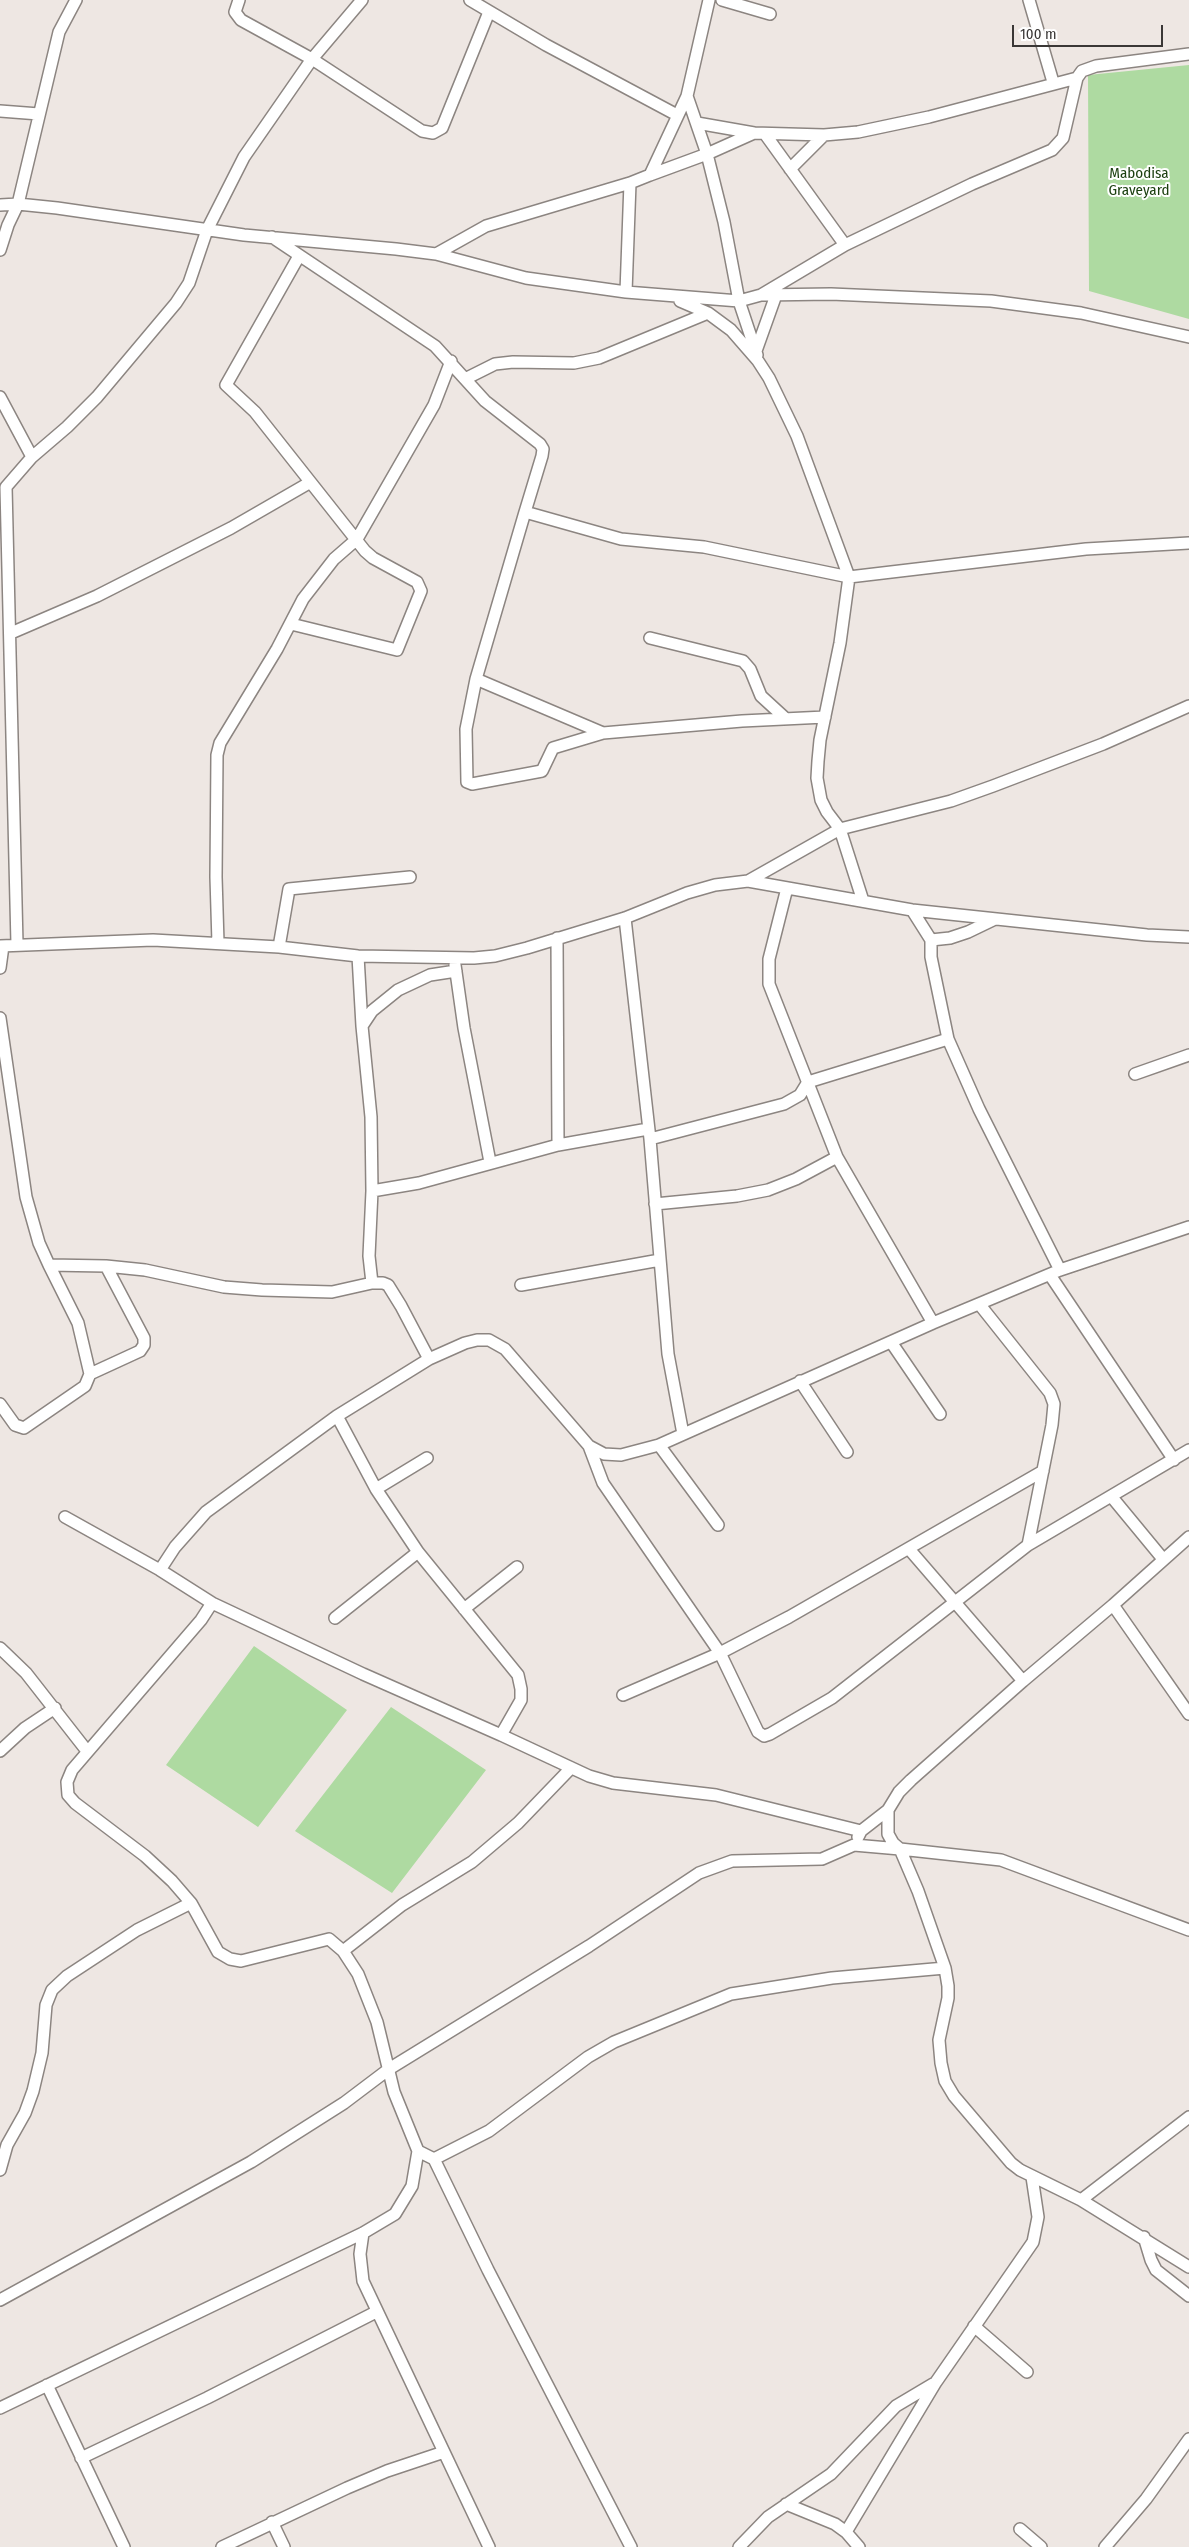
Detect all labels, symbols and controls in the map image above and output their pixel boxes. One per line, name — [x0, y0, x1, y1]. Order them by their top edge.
scale bar — [1014, 15, 1165, 47]
text: 100 m — [1020, 25, 1057, 43]
park label: Mabodisa Graveyard — [1108, 165, 1170, 200]

